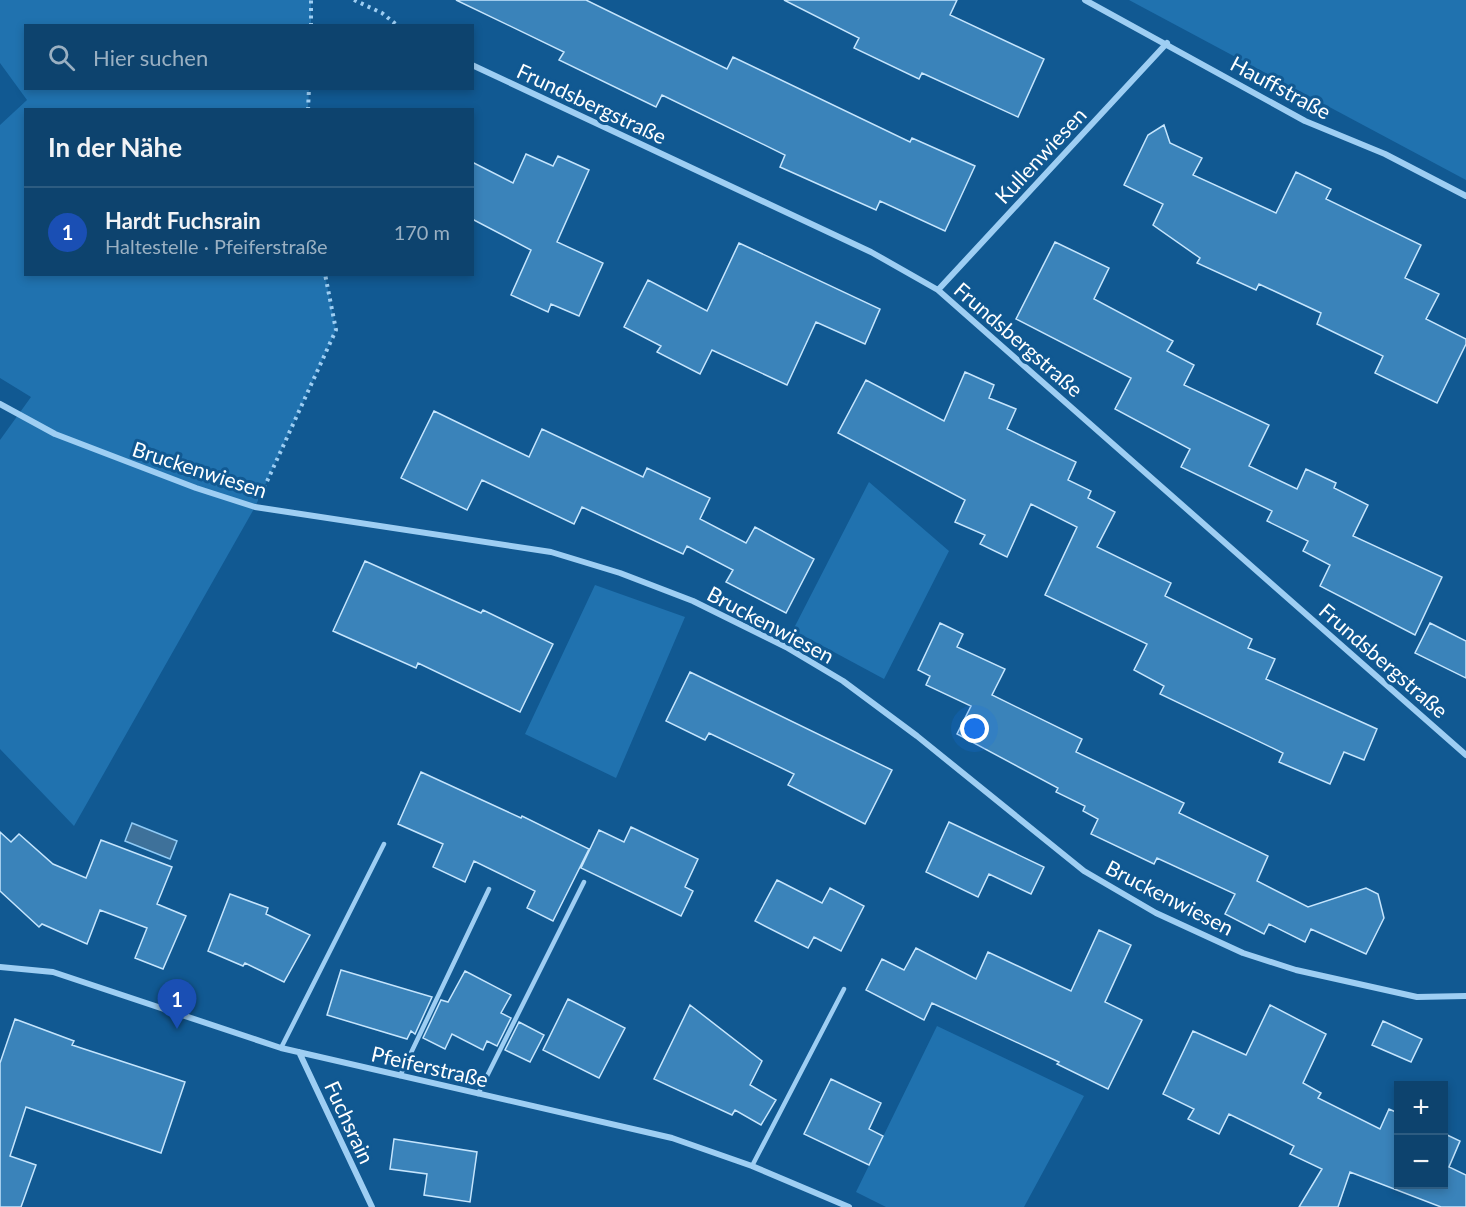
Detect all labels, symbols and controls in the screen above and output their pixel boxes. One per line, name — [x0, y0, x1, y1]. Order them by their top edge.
search box — [24, 24, 474, 90]
icon: search — [45, 41, 78, 74]
text: Hier suchen — [93, 44, 208, 71]
street label: Hauffstraße — [1227, 50, 1335, 124]
street label: Frundsbergstraße — [513, 57, 671, 149]
street label: Kullenwiesen — [989, 102, 1091, 208]
text: In der Nähe — [48, 131, 182, 163]
text: Hardt Fuchsrain — [105, 207, 261, 234]
text: 1 — [62, 220, 73, 244]
text: 170 m — [394, 220, 450, 244]
text: Haltestelle · Pfeiferstraße — [105, 234, 328, 258]
street label: Frundsbergstraße — [950, 276, 1088, 402]
street label: Bruckenwiesen — [130, 435, 270, 503]
street label: Bruckenwiesen — [703, 580, 839, 668]
street label: Frundsbergstraße — [1315, 597, 1453, 723]
your location — [960, 714, 989, 743]
street label: Bruckenwiesen — [1102, 854, 1238, 940]
pin: 1 — [158, 980, 196, 1029]
street label: Pfeiferstraße — [369, 1040, 491, 1092]
street label: Fuchsrain — [320, 1077, 380, 1167]
map controls — [1394, 1081, 1448, 1189]
button: + — [1394, 1081, 1448, 1135]
button: − — [1394, 1135, 1448, 1189]

